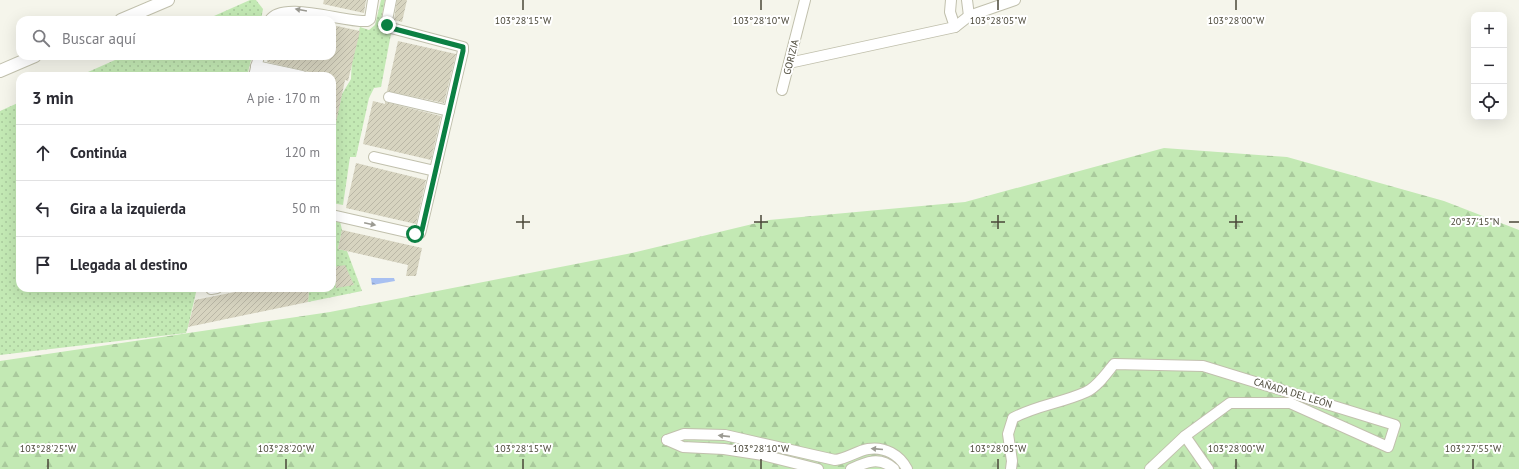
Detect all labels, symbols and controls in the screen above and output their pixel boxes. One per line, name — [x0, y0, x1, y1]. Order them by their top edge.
one-way arrow — [295, 7, 308, 13]
map controls — [1471, 12, 1507, 120]
button: + — [1471, 12, 1507, 48]
text: 103°28'15"W — [495, 14, 552, 27]
text: 103°28'10"W — [733, 14, 790, 27]
text: 103°28'05"W — [970, 14, 1027, 27]
text: 103°28'00"W — [1208, 14, 1265, 27]
search box — [16, 16, 336, 60]
route end — [378, 16, 396, 34]
icon: search — [30, 27, 52, 49]
text: Buscar aquí — [62, 29, 136, 48]
street label: GORIZIA — [780, 38, 802, 76]
button: − — [1471, 48, 1507, 84]
button: locate — [1471, 84, 1507, 120]
text: 3 min — [32, 87, 73, 109]
text: A pie · 170 m — [247, 90, 320, 107]
icon: ahead — [32, 142, 54, 164]
text: Continúa — [70, 143, 127, 162]
text: 120 m — [285, 144, 320, 161]
icon: left — [32, 198, 54, 220]
text: Gira a la izquierda — [70, 199, 186, 218]
text: 50 m — [292, 200, 320, 217]
text: 20°37'15"N — [1450, 215, 1500, 228]
one-way arrow — [364, 221, 376, 227]
route start — [406, 225, 424, 243]
icon: arrive — [32, 254, 54, 276]
text: Llegada al destino — [70, 255, 188, 274]
street label: CAÑADA DEL LEÓN — [1252, 375, 1334, 411]
one-way arrow — [718, 433, 730, 439]
text: 103°28'25"W — [20, 442, 77, 455]
text: 103°28'20"W — [258, 442, 315, 455]
text: 103°28'15"W — [495, 442, 552, 455]
text: 103°28'10"W — [733, 442, 790, 455]
text: 103°28'05"W — [970, 442, 1027, 455]
text: 103°28'00"W — [1208, 442, 1265, 455]
text: 103°27'55"W — [1445, 442, 1502, 455]
one-way arrow — [871, 446, 883, 452]

